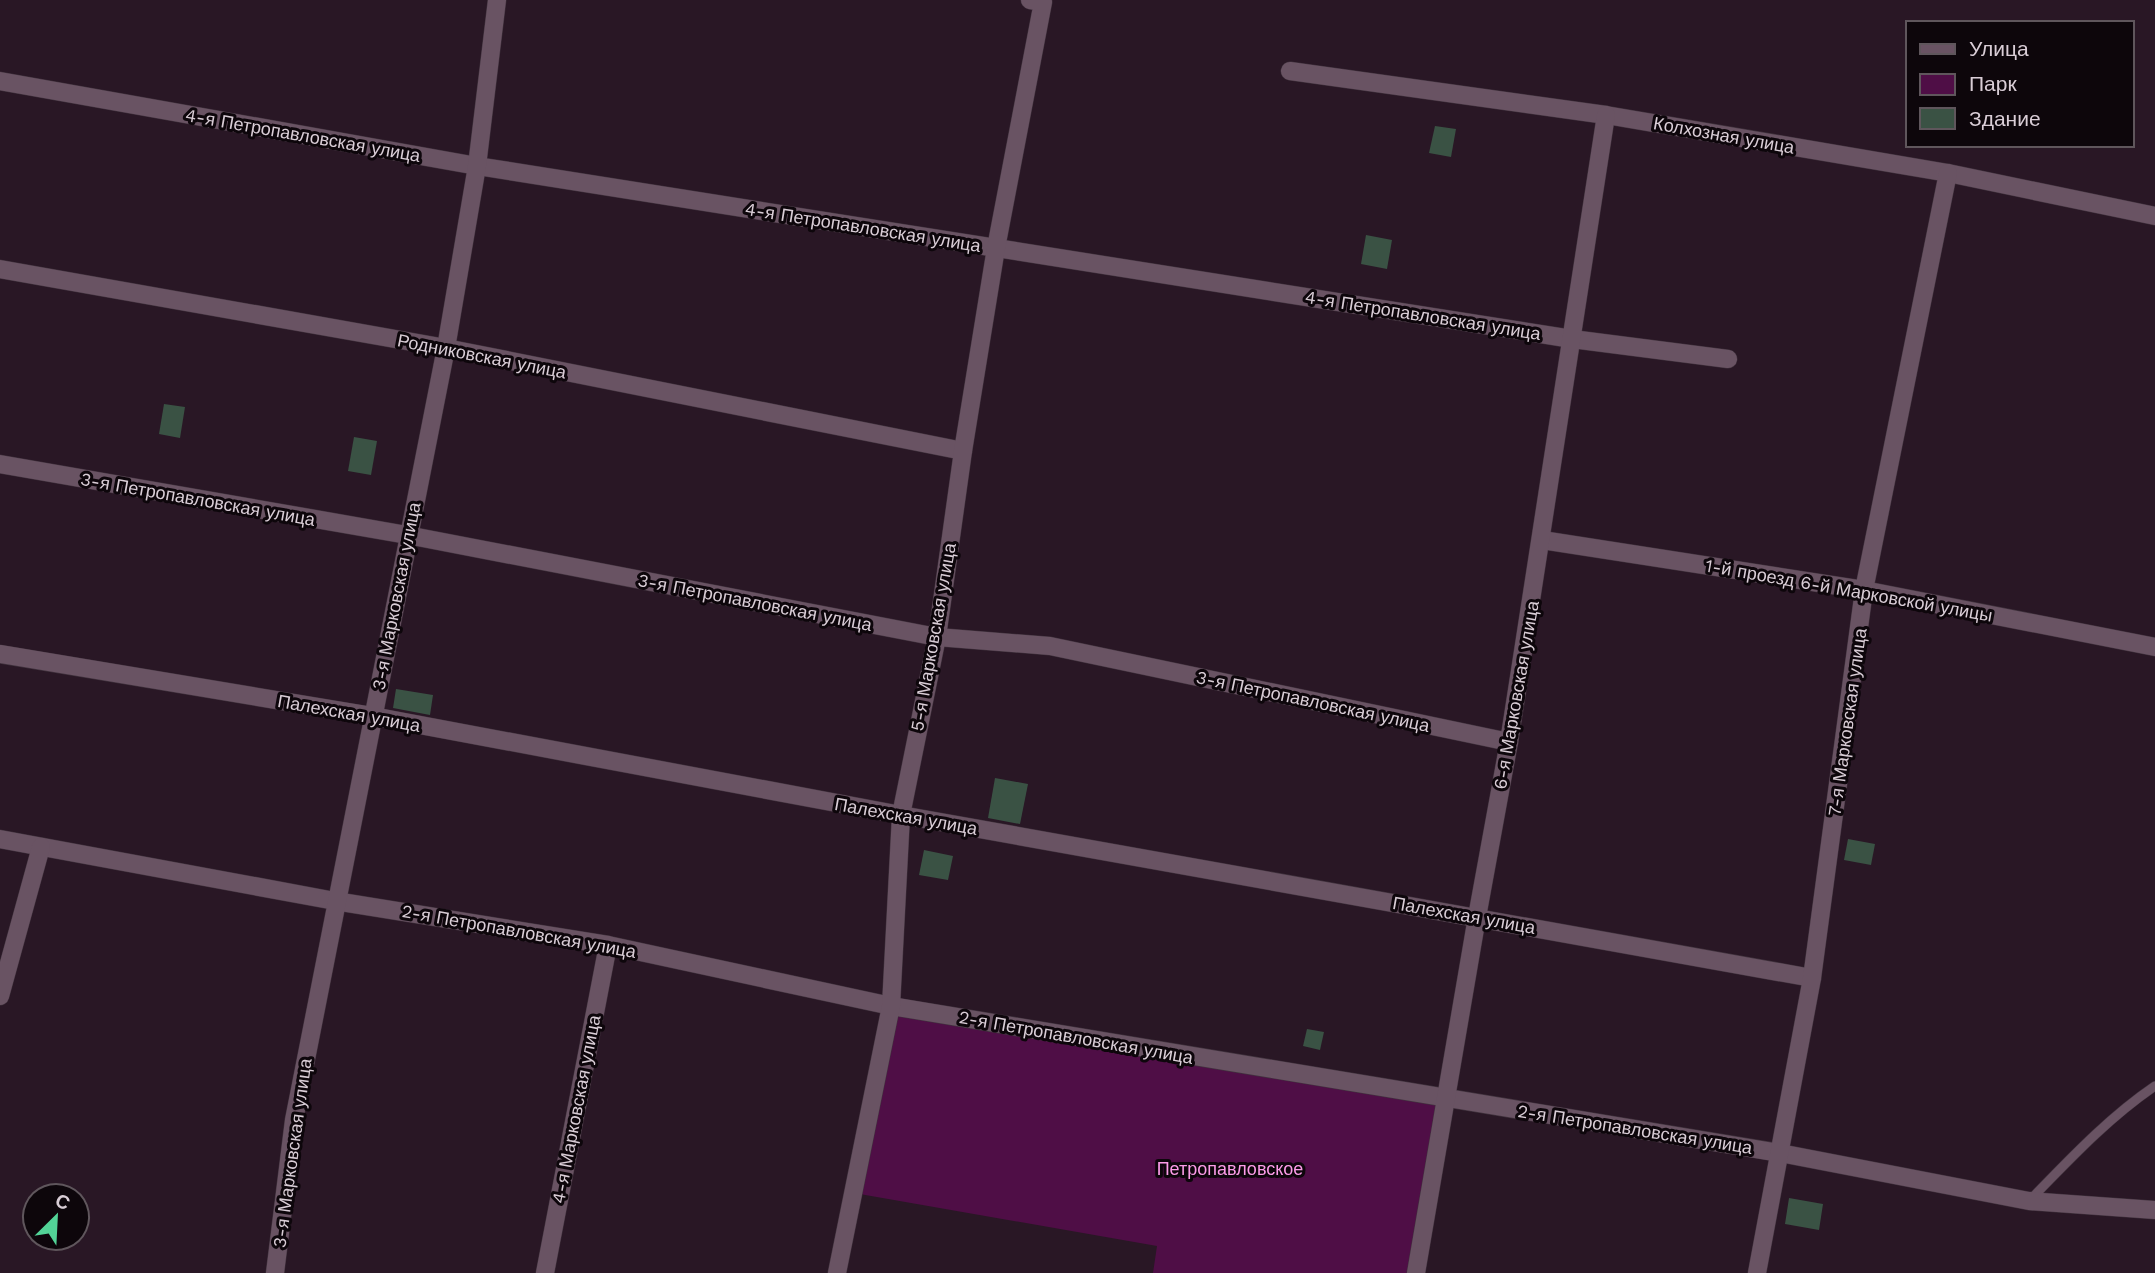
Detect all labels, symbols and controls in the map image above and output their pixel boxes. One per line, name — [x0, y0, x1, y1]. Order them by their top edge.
legend — [1906, 21, 2134, 147]
text: Улица — [1969, 36, 2029, 61]
text: Парк — [1969, 71, 2017, 96]
street label: 4-я Петропавловская улица — [184, 104, 423, 166]
text: Здание — [1969, 106, 2041, 131]
street label: Колхозная улица — [1652, 112, 1797, 158]
street label: 4-я Петропавловская улица — [744, 198, 983, 256]
street label: 4-я Петропавловская улица — [1304, 286, 1543, 344]
street label: Родниковская улица — [396, 329, 569, 383]
street label: 3-я Петропавловская улица — [79, 468, 318, 530]
street label: 3-я Марковская улица — [367, 499, 425, 692]
street label: 5-я Марковская улица — [906, 540, 960, 733]
street label: 1-й проезд 6-й Марковской улицы — [1704, 554, 1994, 626]
street label: 3-я Петропавловская улица — [636, 569, 875, 635]
street label: 6-я Марковская улица — [1489, 598, 1543, 791]
street label: 7-я Марковская улица — [1823, 626, 1871, 817]
street label: 3-я Петропавловская улица — [1195, 666, 1432, 736]
street label: Палехская улица — [276, 690, 423, 736]
street label: Палехская улица — [833, 793, 980, 839]
street label: Палехская улица — [1391, 892, 1538, 938]
street label: 2-я Петропавловская улица — [400, 900, 639, 962]
street label: 2-я Петропавловская улица — [957, 1006, 1196, 1068]
street label: 4-я Марковская улица — [547, 1012, 605, 1205]
street label: 3-я Марковская улица — [268, 1056, 316, 1249]
street label: 2-я Петропавловская улица — [1516, 1100, 1755, 1158]
park label: Петропавловское — [1157, 1158, 1303, 1179]
north arrow — [21, 1182, 91, 1252]
text: С — [52, 1189, 74, 1215]

